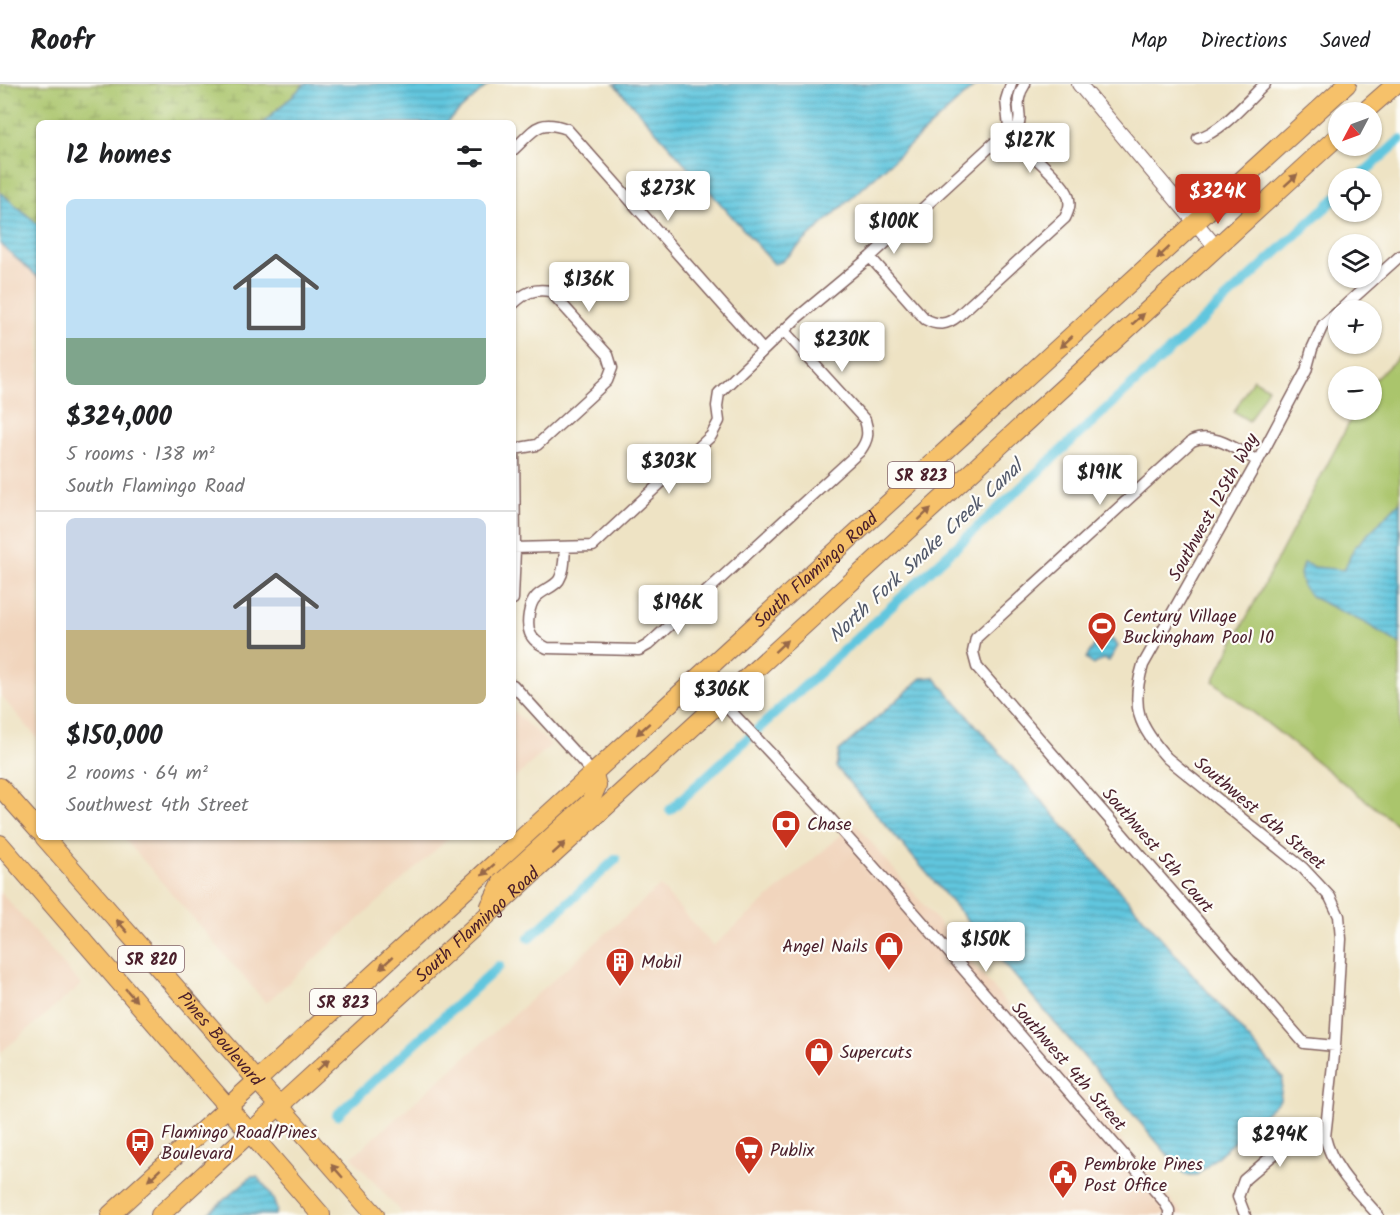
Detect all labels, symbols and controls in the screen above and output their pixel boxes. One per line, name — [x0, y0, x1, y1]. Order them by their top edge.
text: Roofr — [30, 19, 95, 64]
text: Map — [1131, 25, 1167, 58]
text: Directions — [1200, 25, 1287, 58]
text: Saved — [1320, 25, 1370, 58]
north arrow — [1328, 102, 1382, 156]
map controls — [1328, 102, 1382, 420]
pin: $127K — [988, 123, 1072, 174]
text: $127K — [1004, 126, 1056, 158]
text: 12 homes — [66, 135, 172, 177]
icon: filters — [453, 140, 486, 173]
button: locate — [1328, 168, 1382, 222]
pin: $273K — [626, 171, 710, 222]
one-way arrow — [1283, 173, 1297, 187]
text: $273K — [640, 174, 696, 206]
pin: $324K — [1176, 174, 1260, 225]
text: $324K — [1189, 177, 1247, 209]
pin: $100K — [852, 204, 936, 255]
text: $100K — [869, 207, 919, 239]
button: layers — [1328, 234, 1382, 288]
icon: home — [222, 238, 330, 346]
one-way arrow — [1156, 246, 1171, 259]
pin: $136K — [547, 262, 631, 313]
text: $136K — [563, 265, 615, 297]
button: + — [1328, 300, 1382, 354]
one-way arrow — [1130, 313, 1145, 326]
pin: $230K — [800, 322, 884, 373]
text: $230K — [814, 325, 870, 357]
one-way arrow — [1059, 335, 1074, 349]
button: − — [1328, 366, 1382, 420]
text: $324,000 — [66, 397, 172, 439]
street label: Southwest 125th Way — [1161, 428, 1267, 587]
text: 5 rooms · 138 m² — [66, 439, 215, 471]
pin: $303K — [627, 444, 711, 495]
text: $303K — [641, 447, 697, 479]
water label: North Fork Snake Creek Canal — [822, 450, 1034, 652]
pin: $191K — [1058, 455, 1142, 506]
text: $191K — [1077, 458, 1123, 490]
road number: SR 823 — [888, 462, 954, 488]
text: South Flamingo Road — [66, 471, 245, 503]
street label: South Flamingo Road — [747, 505, 886, 636]
one-way arrow — [917, 507, 932, 521]
icon: home — [222, 557, 330, 665]
pin: $196K — [636, 585, 720, 636]
text: $196K — [653, 588, 703, 620]
place label: Century Village Buckingham Pool 10 — [1123, 603, 1274, 653]
sports icon: Century Village Buckingham Pool 10 — [1086, 610, 1118, 652]
one-way arrow — [773, 640, 788, 653]
pin: $306K — [680, 672, 764, 723]
text: $306K — [694, 675, 750, 707]
text: $150,000 — [66, 716, 163, 758]
one-way arrow — [636, 722, 651, 735]
street label: Southwest 6th Street — [1187, 750, 1332, 879]
text: 2 rooms · 64 m² — [66, 758, 208, 790]
street label: Southwest 5th Court — [1094, 781, 1221, 921]
text: Southwest 4th Street — [66, 790, 249, 822]
bank icon: Chase — [770, 808, 802, 850]
place label: Chase — [807, 811, 852, 840]
one-way arrow — [552, 841, 567, 855]
street label: South Flamingo Road — [409, 860, 548, 991]
one-way arrow — [481, 863, 496, 877]
one-way arrow — [115, 918, 128, 933]
pin: $150K — [944, 922, 1028, 973]
text: $150K — [961, 925, 1011, 957]
shop icon: Angel Nails — [873, 930, 905, 972]
place label: Angel Nails — [782, 933, 868, 962]
road number: SR 820 — [118, 946, 184, 972]
building icon: Mobil — [604, 946, 636, 988]
place label: Mobil — [641, 949, 682, 978]
one-way arrow — [379, 956, 394, 969]
street label: Pines Boulevard — [169, 985, 270, 1095]
one-way arrow — [124, 987, 137, 1002]
road number: SR 823 — [310, 989, 376, 1015]
street label: Southwest 4th Street — [1003, 995, 1133, 1139]
shop icon: Supercuts — [803, 1036, 835, 1078]
place label: Supercuts — [840, 1039, 913, 1068]
one-way arrow — [316, 1059, 330, 1073]
pin: $294K — [1238, 1117, 1322, 1168]
place label: Flamingo Road/Pines Boulevard — [161, 1119, 318, 1169]
text: $294K — [1252, 1120, 1308, 1152]
bus stop icon: Flamingo Road/Pines Boulevard — [124, 1126, 156, 1168]
supermarket icon: Publix — [733, 1134, 765, 1176]
place label: Publix — [770, 1137, 815, 1166]
place label: Pembroke Pines Post Office — [1084, 1151, 1203, 1201]
public building icon: Pembroke Pines Post Office — [1047, 1158, 1079, 1200]
one-way arrow — [331, 1164, 344, 1179]
one-way arrow — [146, 1168, 161, 1182]

